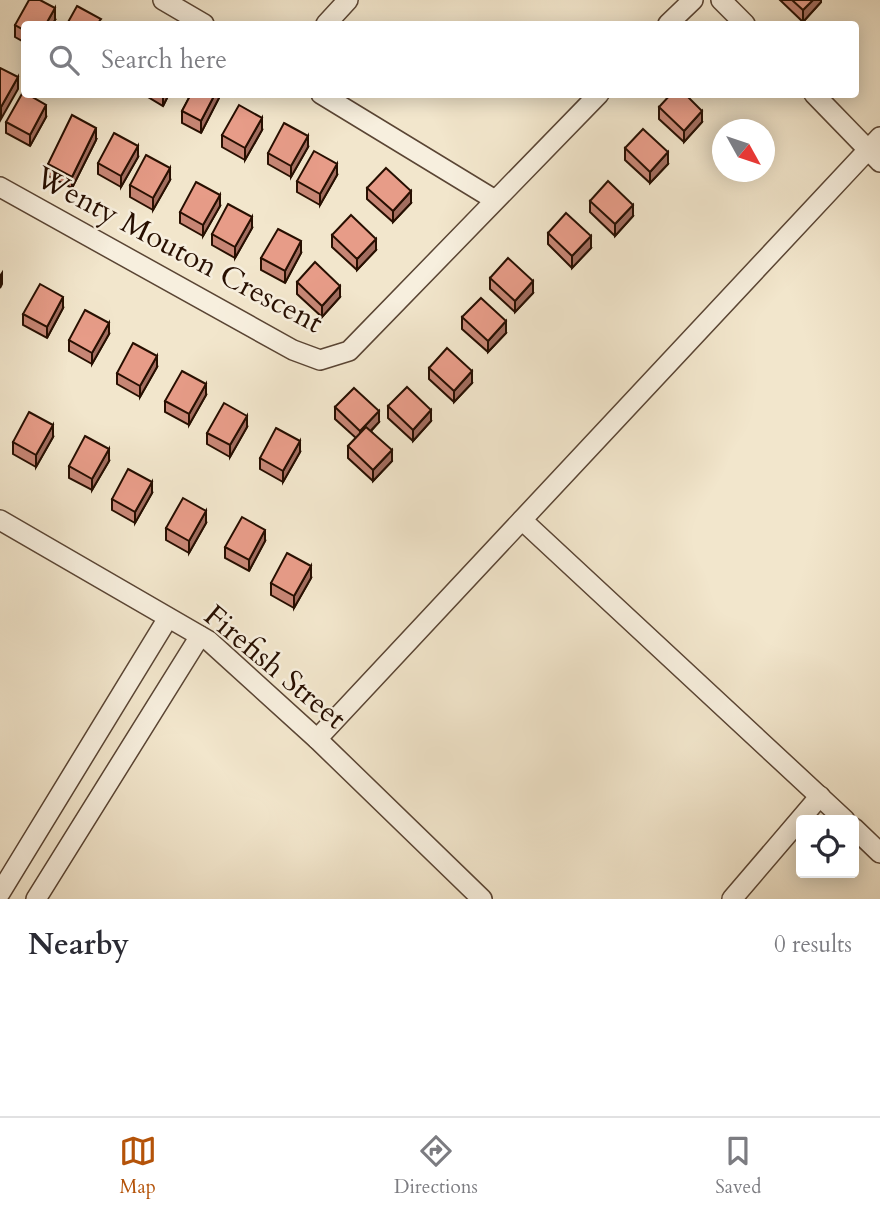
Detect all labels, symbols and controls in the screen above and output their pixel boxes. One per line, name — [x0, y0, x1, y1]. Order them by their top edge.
search box — [21, 21, 859, 98]
icon: search — [45, 41, 83, 79]
text: Search here — [101, 42, 227, 77]
north arrow — [712, 119, 775, 182]
street label: Wenty Mouton Crescent — [27, 156, 330, 344]
street label: Firefish Street — [195, 595, 355, 739]
map controls — [796, 815, 859, 878]
button: locate — [796, 815, 859, 878]
text: Nearby — [28, 924, 129, 965]
text: 0 results — [774, 929, 852, 960]
tab: Map — [119, 1132, 157, 1200]
tab: Directions — [394, 1132, 478, 1200]
tab: Saved — [715, 1132, 761, 1200]

